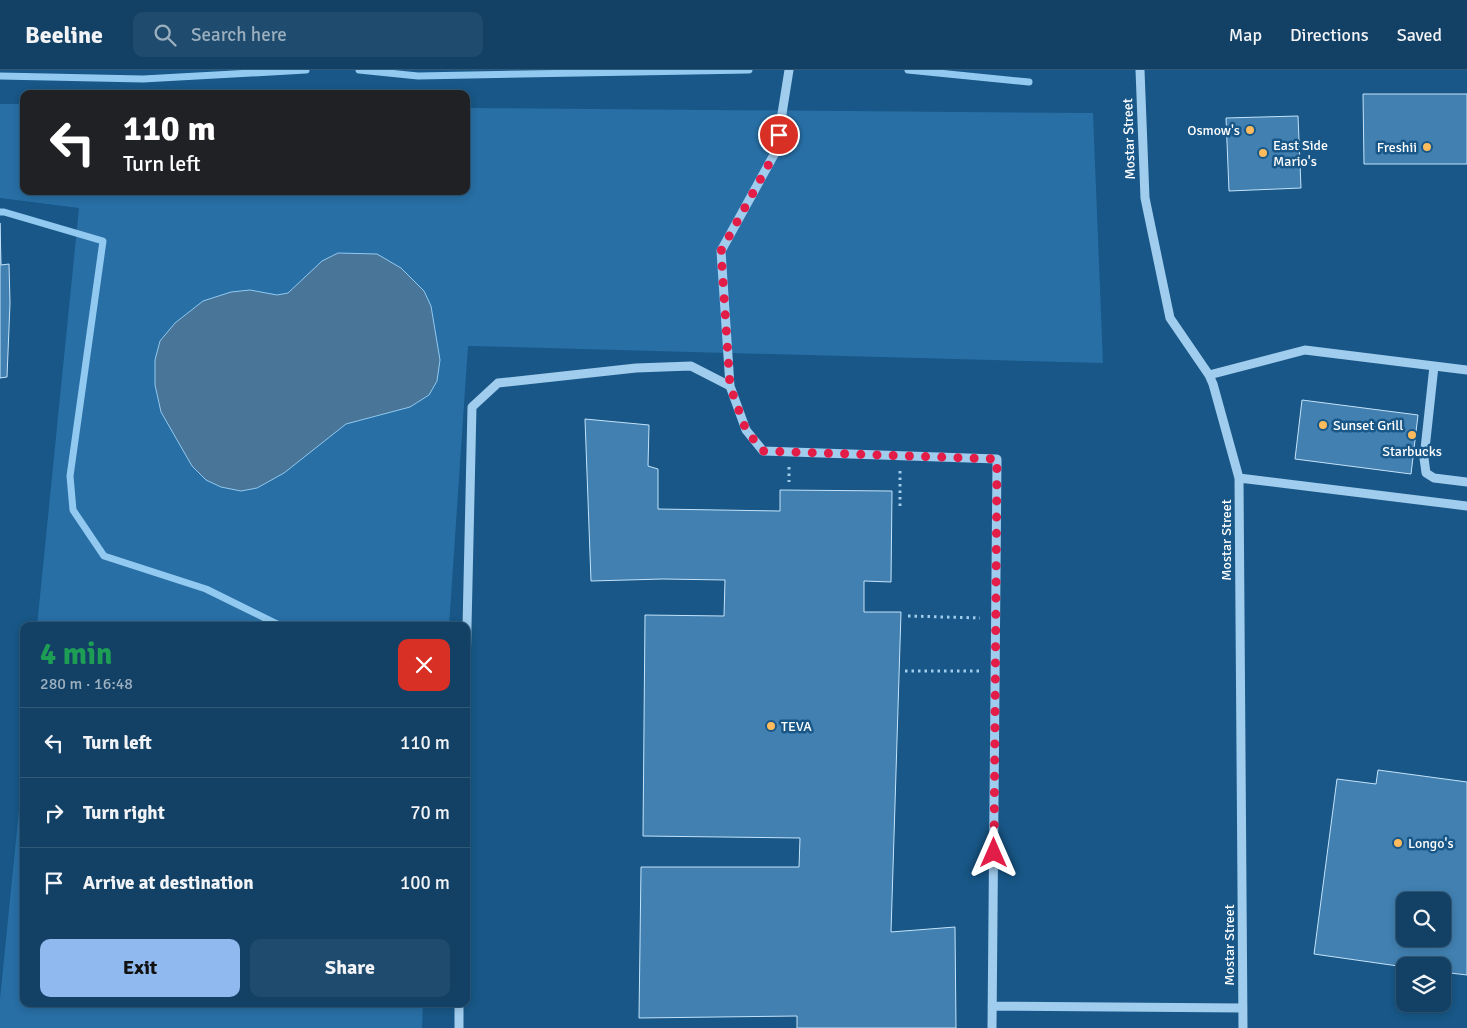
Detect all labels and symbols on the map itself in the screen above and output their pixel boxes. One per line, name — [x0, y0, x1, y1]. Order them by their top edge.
street label: Mostar Street — [1119, 98, 1139, 180]
pin — [758, 114, 800, 156]
place label: Osmow's — [1187, 122, 1240, 139]
marker: Osmow's — [1244, 124, 1256, 136]
place label: East Side Mario's — [1273, 137, 1328, 170]
place label: Freshii — [1377, 139, 1417, 156]
marker: Freshii — [1421, 141, 1433, 153]
marker: East Side Mario's — [1257, 147, 1269, 159]
place label: Sunset Grill — [1333, 417, 1403, 434]
marker: Sunset Grill — [1317, 419, 1329, 431]
marker: Starbucks — [1406, 429, 1418, 441]
place label: Starbucks — [1382, 443, 1442, 460]
street label: Mostar Street — [1218, 499, 1235, 581]
place label: TEVA — [781, 718, 812, 735]
marker: TEVA — [765, 720, 777, 732]
position arrow — [967, 826, 1019, 878]
place label: Longo's — [1408, 835, 1454, 852]
marker: Longo's — [1392, 837, 1404, 849]
street label: Mostar Street — [1221, 904, 1238, 986]

